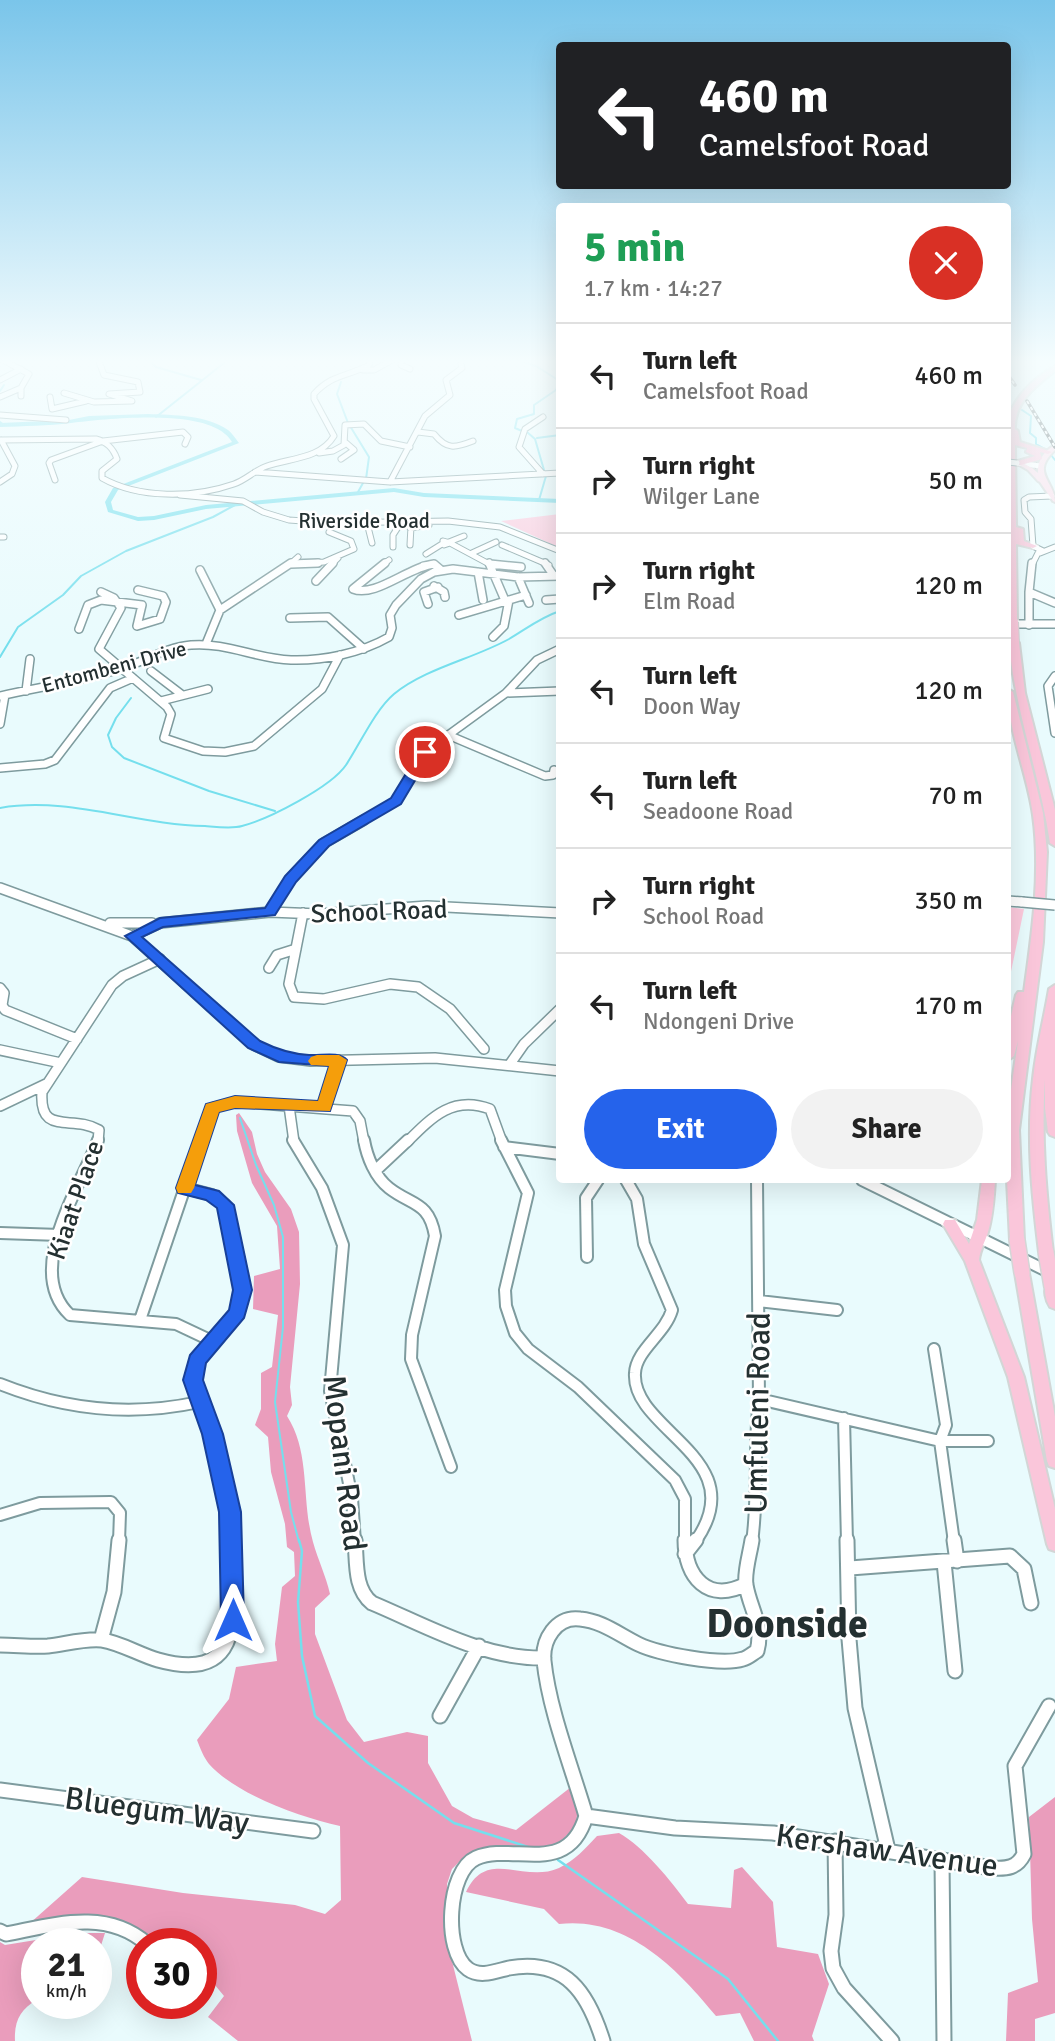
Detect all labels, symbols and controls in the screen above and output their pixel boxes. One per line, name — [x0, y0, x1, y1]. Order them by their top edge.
text: 460 m — [699, 66, 829, 126]
icon: left — [584, 70, 675, 161]
text: Camelsfoot Road — [699, 126, 929, 165]
text: 5 min — [584, 222, 685, 273]
button: close — [909, 226, 983, 300]
text: 1.7 km · 14:27 — [584, 274, 723, 303]
text: Turn left — [643, 345, 737, 377]
icon: left — [584, 357, 622, 395]
text: 460 m — [914, 360, 983, 392]
text: Camelsfoot Road — [643, 377, 809, 406]
text: Turn right — [643, 450, 755, 482]
icon: right — [584, 462, 622, 500]
text: 50 m — [928, 465, 983, 497]
text: Wilger Lane — [643, 482, 760, 511]
street label: Riverside Road — [298, 508, 430, 534]
text: Turn right — [643, 555, 755, 587]
icon: right — [584, 567, 622, 605]
text: 120 m — [914, 570, 983, 602]
text: Elm Road — [643, 587, 735, 616]
street label: Entombeni Drive — [39, 635, 189, 699]
text: Turn left — [643, 660, 737, 692]
icon: left — [584, 672, 622, 710]
text: 120 m — [914, 675, 983, 707]
text: Doon Way — [643, 692, 740, 721]
pin — [395, 722, 455, 782]
icon: arrive — [406, 733, 444, 771]
text: Turn left — [643, 765, 737, 797]
icon: left — [584, 777, 622, 815]
text: 70 m — [928, 780, 983, 812]
text: Seadoone Road — [643, 797, 793, 826]
text: Turn right — [643, 870, 755, 902]
icon: right — [584, 882, 622, 920]
text: 350 m — [914, 885, 983, 917]
street label: School Road — [310, 894, 448, 930]
text: School Road — [643, 902, 764, 931]
text: Turn left — [643, 975, 737, 1007]
icon: left — [584, 987, 622, 1025]
text: 170 m — [914, 990, 983, 1022]
text: Ndongeni Drive — [643, 1007, 794, 1036]
button: Exit — [584, 1089, 777, 1169]
button: Share — [791, 1089, 983, 1169]
street label: Kiaat Place — [41, 1136, 111, 1264]
street label: Umfuleni Road — [736, 1312, 779, 1514]
street label: Mopani Road — [314, 1373, 375, 1553]
position arrow — [196, 1583, 270, 1657]
district label: Doonside — [706, 1599, 868, 1649]
street label: Bluegum Way — [62, 1778, 252, 1843]
street label: Kershaw Avenue — [773, 1816, 1000, 1885]
speed limit sign: 30 — [126, 1928, 217, 2019]
text: 21 — [48, 1943, 85, 1986]
text: km/h — [46, 1980, 87, 2002]

